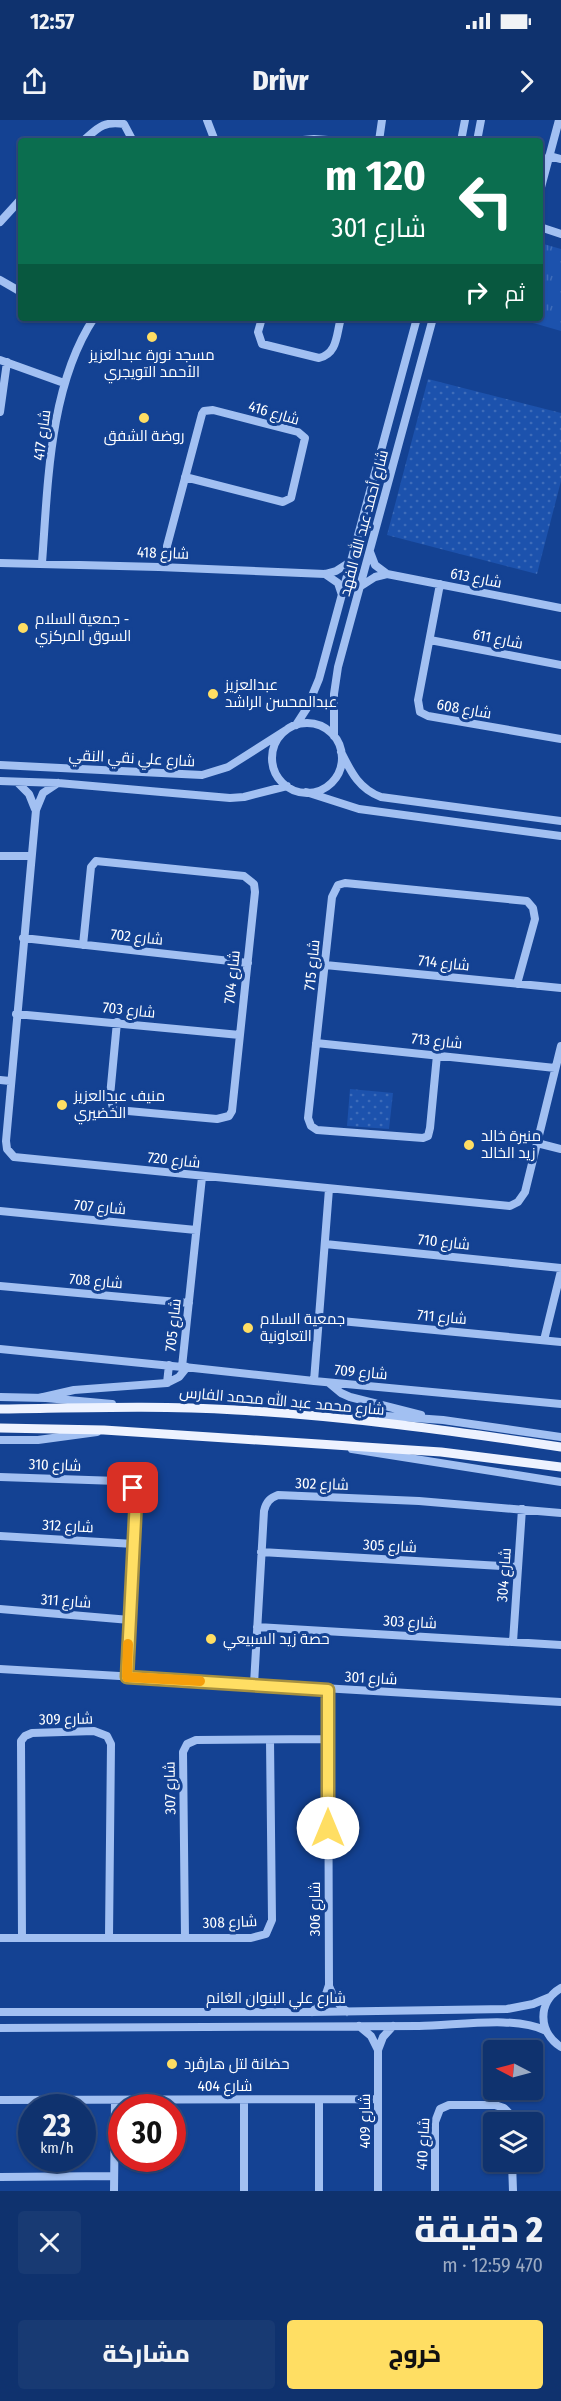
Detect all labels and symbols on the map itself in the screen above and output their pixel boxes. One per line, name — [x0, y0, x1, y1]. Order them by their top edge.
marker: مسجد نورة عبدالعزيز الأحمد التويجري — [145, 330, 159, 344]
place label: مسجد نورة عبدالعزيز الأحمد التويجري — [88, 346, 215, 384]
street label: شارع 416 — [246, 397, 302, 431]
street label: شارع 417 — [30, 409, 56, 462]
marker: روضة الشفق — [137, 411, 151, 425]
place label: روضة الشفق — [104, 427, 184, 446]
street label: شارع أحمد عبد الله الفهد — [335, 448, 394, 599]
street label: شارع 418 — [136, 543, 190, 565]
street label: شارع 613 — [448, 564, 503, 594]
place label: جمعية السلام - السوق المركزي — [35, 610, 131, 648]
marker: جمعية السلام - السوق المركزي — [16, 621, 30, 635]
street label: شارع 611 — [471, 625, 525, 655]
place label: عبدالعزيز عبدالمحسن الراشد — [224, 676, 337, 712]
marker: عبدالعزيز عبدالمحسن الراشد — [206, 687, 220, 701]
street label: شارع 608 — [435, 695, 493, 725]
street label: شارع علي نقي النقي — [68, 746, 196, 773]
street label: شارع 702 — [110, 925, 164, 951]
street label: شارع 715 — [300, 939, 326, 992]
street label: شارع 704 — [220, 949, 246, 1005]
street label: شارع 714 — [417, 951, 471, 977]
street label: شارع 703 — [102, 998, 156, 1024]
street label: شارع 713 — [410, 1029, 463, 1055]
place label: منيف عبدالعزيز الخضيري — [73, 1087, 165, 1125]
marker: منيف عبدالعزيز الخضيري — [55, 1098, 69, 1112]
place label: منيرة خالد زيد الخالد — [481, 1127, 541, 1162]
marker: منيرة خالد زيد الخالد — [462, 1138, 476, 1152]
street label: شارع 720 — [147, 1148, 201, 1174]
street label: شارع 707 — [73, 1196, 127, 1220]
street label: شارع 710 — [417, 1230, 471, 1256]
street label: شارع 708 — [68, 1270, 124, 1294]
street label: شارع 705 — [161, 1298, 187, 1353]
street label: شارع 711 — [416, 1306, 468, 1330]
place label: جمعية السلام التعاونية — [260, 1310, 345, 1345]
marker: جمعية السلام التعاونية — [241, 1321, 255, 1335]
street label: شارع 709 — [333, 1361, 388, 1385]
street label: شارع محمد عبد الله محمد الفارس — [179, 1382, 385, 1421]
street label: شارع 310 — [28, 1455, 82, 1477]
pin — [107, 1462, 158, 1513]
street label: شارع 302 — [295, 1474, 349, 1496]
street label: شارع 312 — [42, 1516, 94, 1538]
street label: شارع 305 — [362, 1536, 417, 1558]
street label: شارع 304 — [493, 1547, 517, 1603]
street label: شارع 311 — [40, 1590, 92, 1614]
street label: شارع 303 — [383, 1612, 437, 1634]
place label: حصة زيد السبيعي — [223, 1630, 330, 1651]
marker: حصة زيد السبيعي — [204, 1632, 218, 1646]
street label: شارع 301 — [344, 1668, 398, 1690]
street label: شارع 309 — [39, 1710, 93, 1730]
street label: شارع 307 — [161, 1761, 181, 1815]
position arrow — [296, 1796, 360, 1860]
street label: شارع 306 — [306, 1882, 326, 1936]
street label: شارع 308 — [202, 1912, 258, 1934]
street label: شارع علي البنوان الغانم — [206, 1989, 346, 2010]
north arrow — [483, 2040, 543, 2100]
place label: حضانة لتل هارڤرد — [184, 2055, 289, 2074]
marker: حضانة لتل هارڤرد — [165, 2057, 179, 2071]
street label: شارع 404 — [198, 2077, 252, 2097]
speed limit sign: 30 — [108, 2094, 186, 2172]
street label: شارع 409 — [356, 2094, 376, 2148]
street label: شارع 410 — [413, 2117, 435, 2171]

